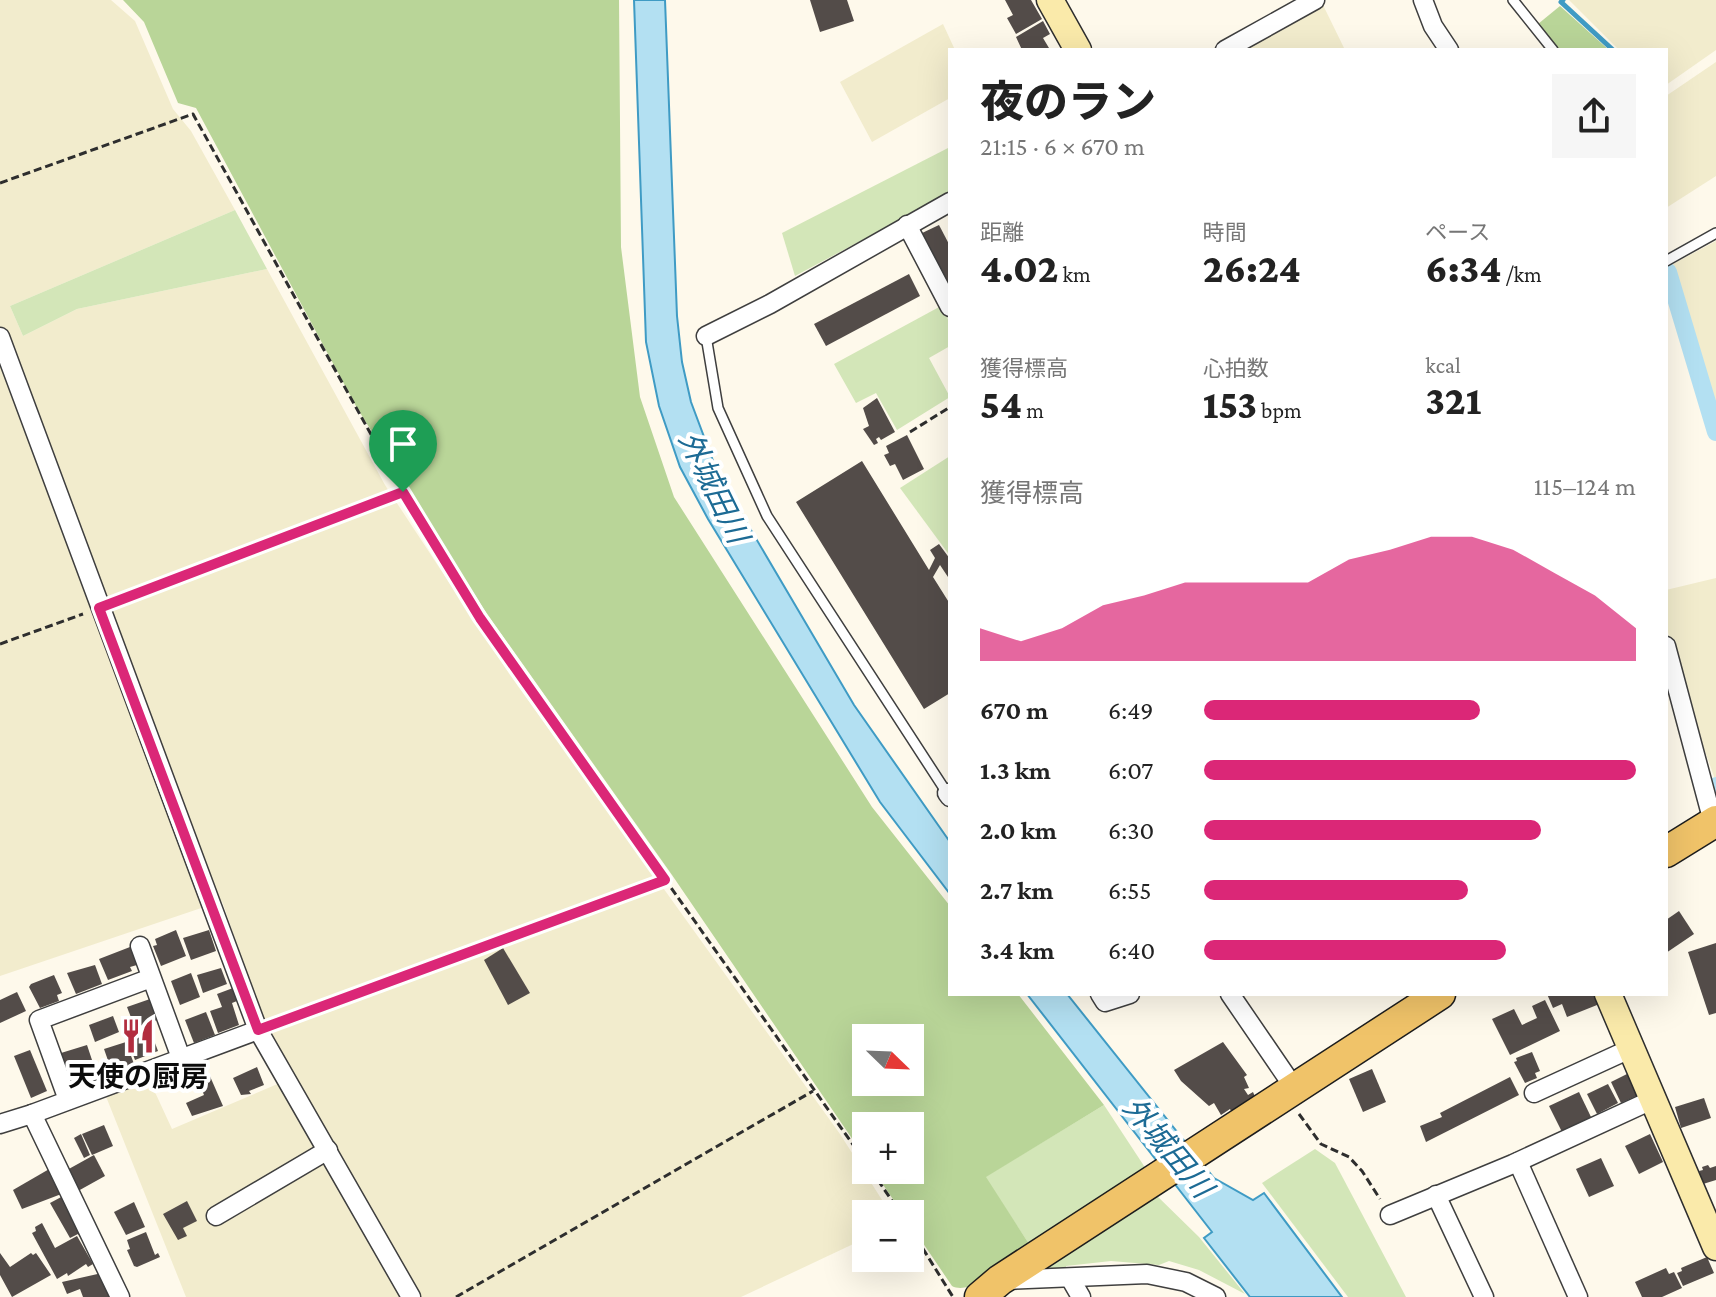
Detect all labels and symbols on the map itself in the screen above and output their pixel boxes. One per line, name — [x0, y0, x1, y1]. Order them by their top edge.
pin — [369, 410, 437, 492]
water label: 外城田川 — [673, 426, 756, 551]
restaurant icon: 天使の厨房 — [119, 1017, 157, 1055]
north arrow — [852, 1024, 924, 1096]
place label: 天使の厨房 — [68, 1061, 208, 1092]
water label: 外城田川 — [1117, 1090, 1221, 1206]

